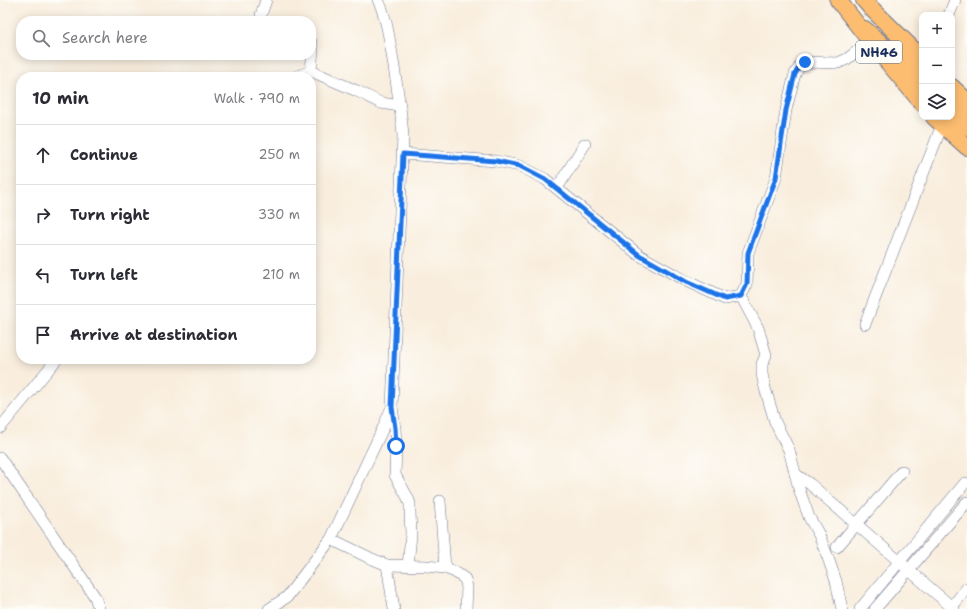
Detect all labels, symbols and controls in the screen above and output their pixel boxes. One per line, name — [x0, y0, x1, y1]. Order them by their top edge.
map controls — [919, 12, 955, 120]
button: + — [919, 12, 955, 48]
search box — [16, 16, 316, 60]
icon: search — [30, 27, 52, 49]
text: Search here — [62, 28, 148, 48]
road number: NH46 — [856, 41, 902, 63]
button: − — [919, 48, 955, 84]
route end — [796, 53, 814, 71]
button: layers — [919, 84, 955, 120]
text: 10 min — [32, 87, 89, 109]
text: Walk · 790 m — [214, 90, 300, 107]
icon: ahead — [32, 144, 54, 166]
text: Continue — [70, 145, 138, 165]
text: 250 m — [259, 146, 300, 163]
icon: right — [32, 204, 54, 226]
text: Turn right — [70, 205, 150, 225]
text: 330 m — [258, 206, 300, 223]
icon: left — [32, 264, 54, 286]
text: Turn left — [70, 265, 138, 285]
text: 210 m — [262, 266, 300, 283]
icon: arrive — [32, 324, 54, 346]
text: Arrive at destination — [70, 325, 238, 345]
route start — [387, 437, 405, 455]

